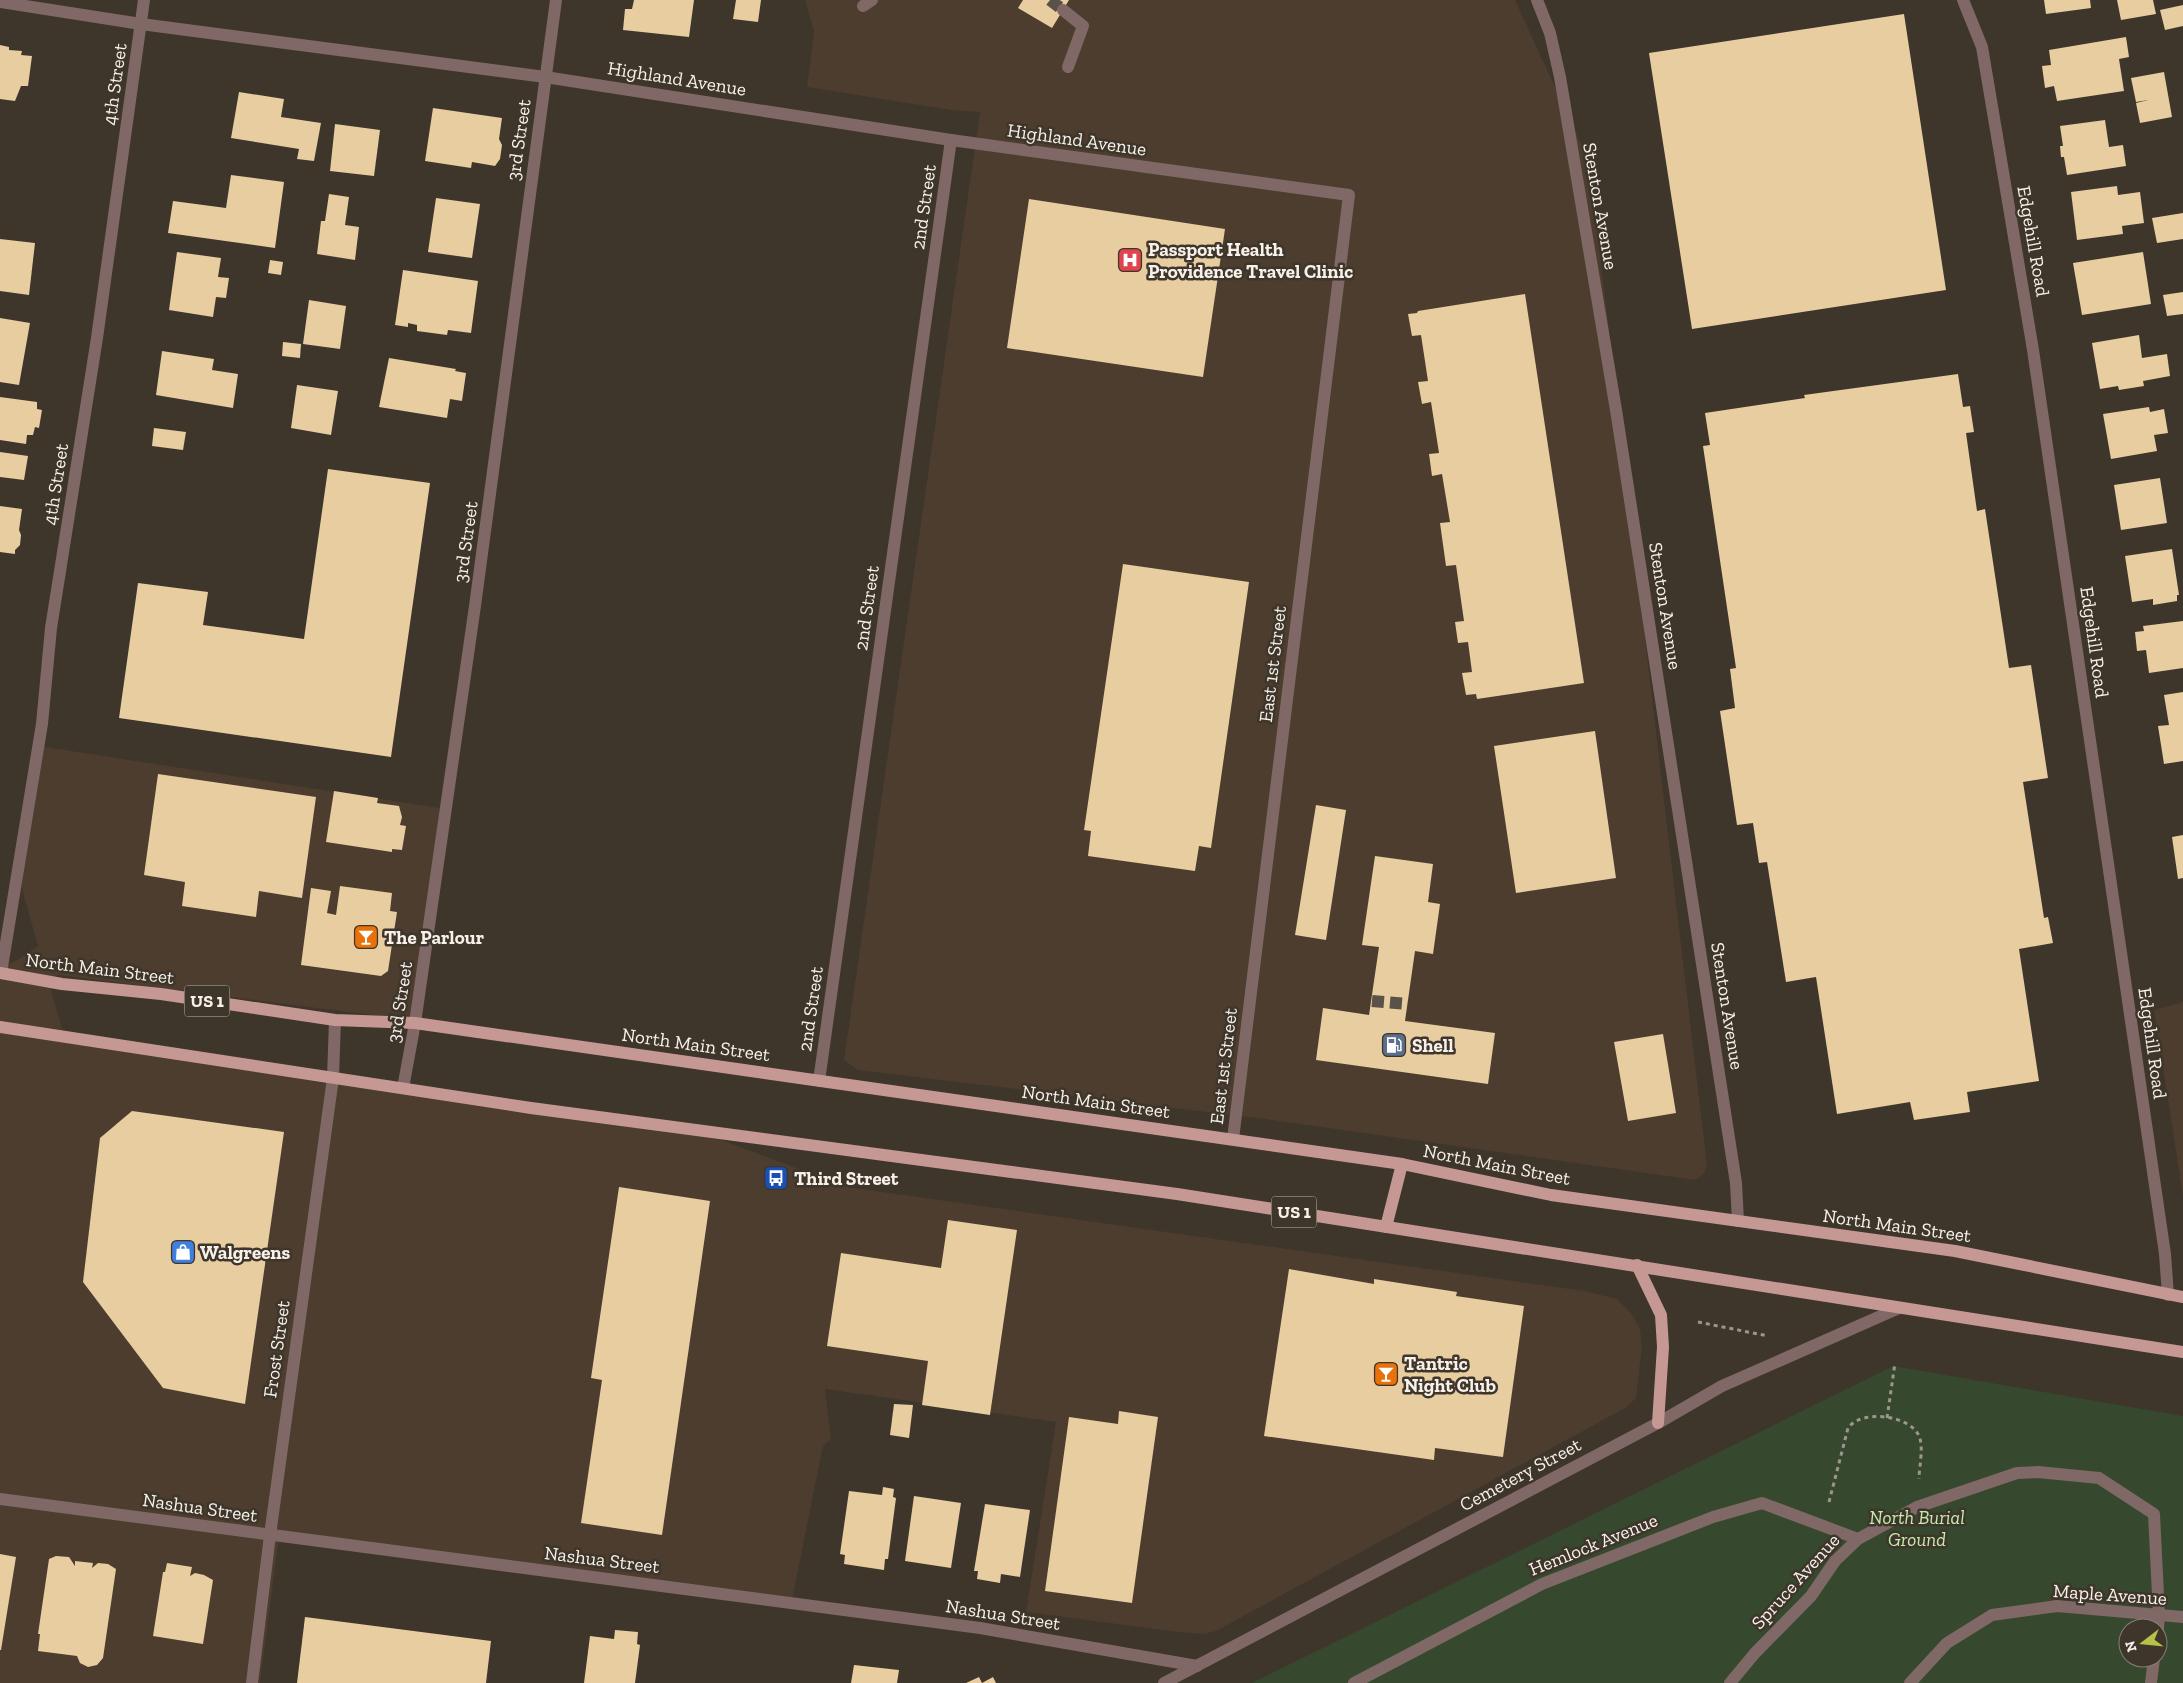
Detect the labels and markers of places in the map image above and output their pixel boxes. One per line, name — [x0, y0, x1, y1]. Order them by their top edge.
place label: Passport Health Providence Travel Clinic — [1148, 238, 1353, 283]
hospital icon: Passport Health Providence Travel Clinic — [1117, 247, 1143, 273]
bar icon: The Parlour — [353, 924, 379, 950]
place label: The Parlour — [384, 926, 485, 949]
fuel station icon: Shell — [1381, 1032, 1407, 1058]
place label: Shell — [1412, 1034, 1454, 1057]
bus stop icon: Third Street — [763, 1165, 789, 1191]
place label: Third Street — [794, 1167, 899, 1190]
shop icon: Walgreens — [170, 1239, 196, 1265]
place label: Walgreens — [200, 1241, 291, 1264]
place label: Tantric Night Club — [1404, 1352, 1496, 1397]
bar icon: Tantric Night Club — [1373, 1361, 1399, 1387]

